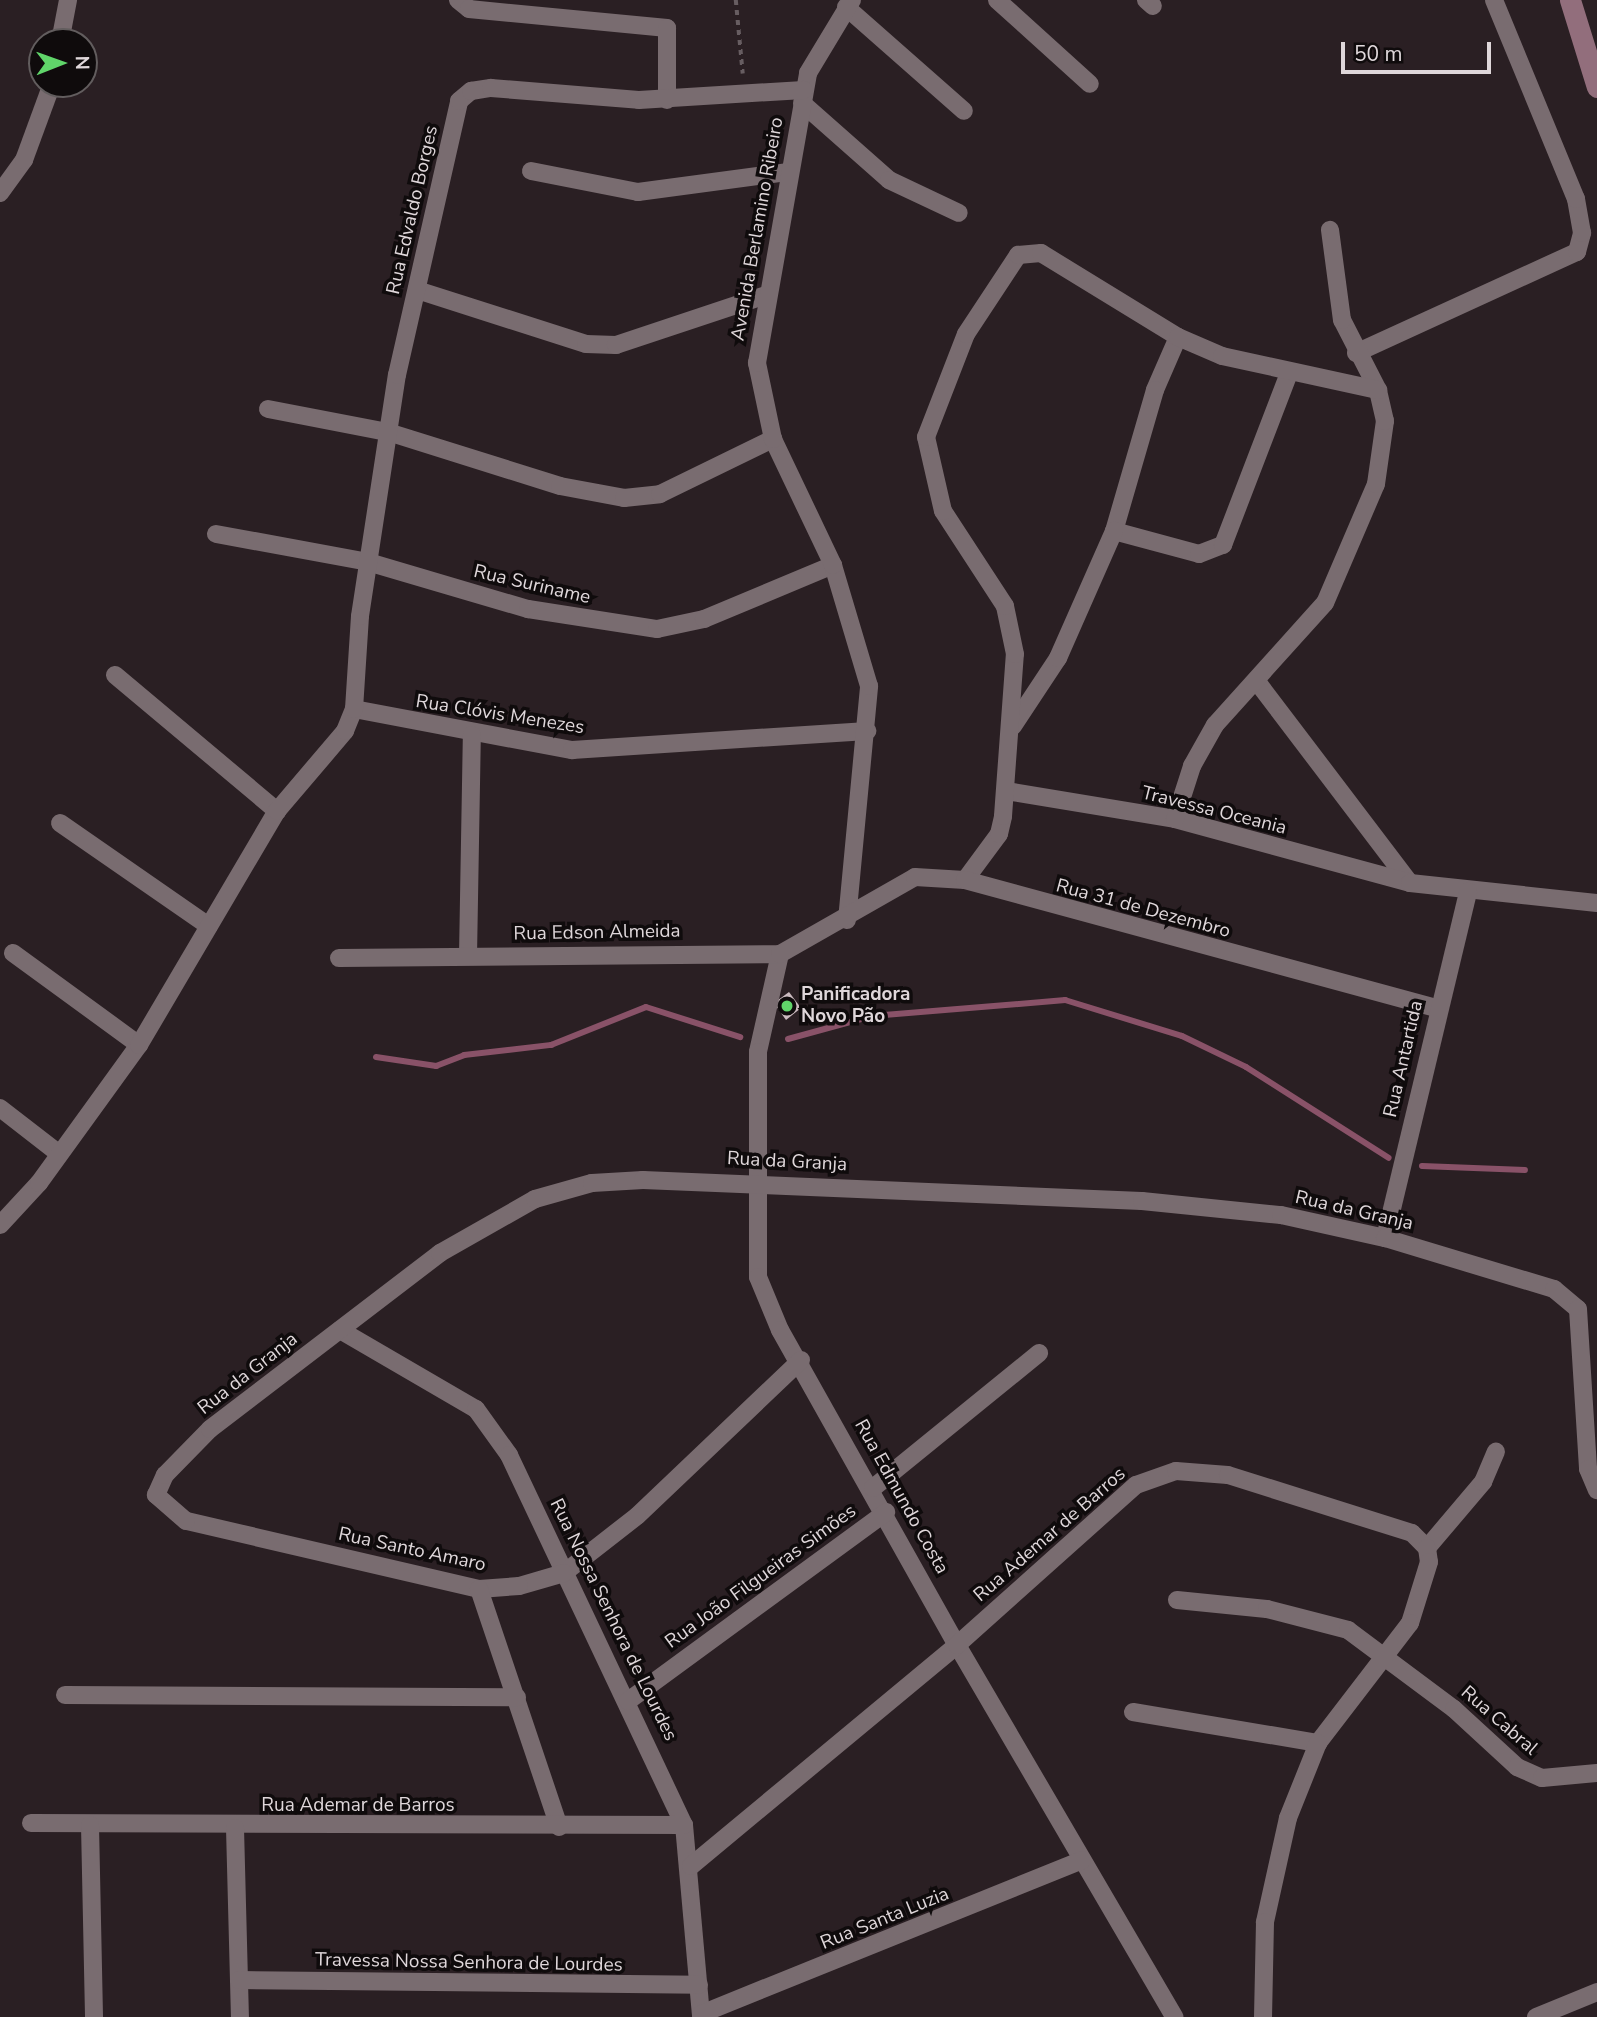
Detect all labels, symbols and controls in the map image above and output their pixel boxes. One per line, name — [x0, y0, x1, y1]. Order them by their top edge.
north arrow — [28, 28, 98, 98]
scale bar — [1345, 28, 1496, 72]
text: 50 m — [1354, 40, 1403, 68]
text: N — [69, 55, 95, 70]
street label: Avenida Berlamino Ribeiro — [727, 115, 789, 343]
street label: Rua Edvaldo Borges — [382, 123, 444, 297]
street label: Rua Suriname — [471, 560, 593, 610]
street label: Rua Clóvis Menezes — [414, 690, 586, 740]
street label: Travessa Oceania — [1139, 782, 1289, 840]
street label: Rua 31 de Dezembro — [1053, 875, 1233, 943]
street label: Rua Edson Almeida — [513, 920, 681, 946]
place label: Panificadora Novo Pão — [801, 984, 910, 1028]
marker: Panificadora Novo Pão — [779, 998, 795, 1014]
street label: Rua Antartida — [1379, 998, 1429, 1120]
street label: Rua da Granja — [726, 1147, 848, 1177]
street label: Rua da Granja — [1293, 1186, 1415, 1236]
street label: Rua da Granja — [194, 1328, 302, 1420]
street label: Rua Edmundo Costa — [849, 1416, 953, 1578]
street label: Rua Ademar de Barros — [970, 1463, 1130, 1607]
street label: Rua Nossa Senhora de Lourdes — [544, 1495, 682, 1745]
street label: Rua João Filgueiras Simões — [661, 1500, 861, 1654]
street label: Rua Santo Amaro — [336, 1523, 488, 1577]
street label: Rua Cabral — [1456, 1681, 1542, 1761]
street label: Rua Ademar de Barros — [261, 1795, 455, 1817]
street label: Rua Santa Luzia — [817, 1883, 953, 1955]
street label: Travessa Nossa Senhora de Lourdes — [315, 1949, 623, 1977]

